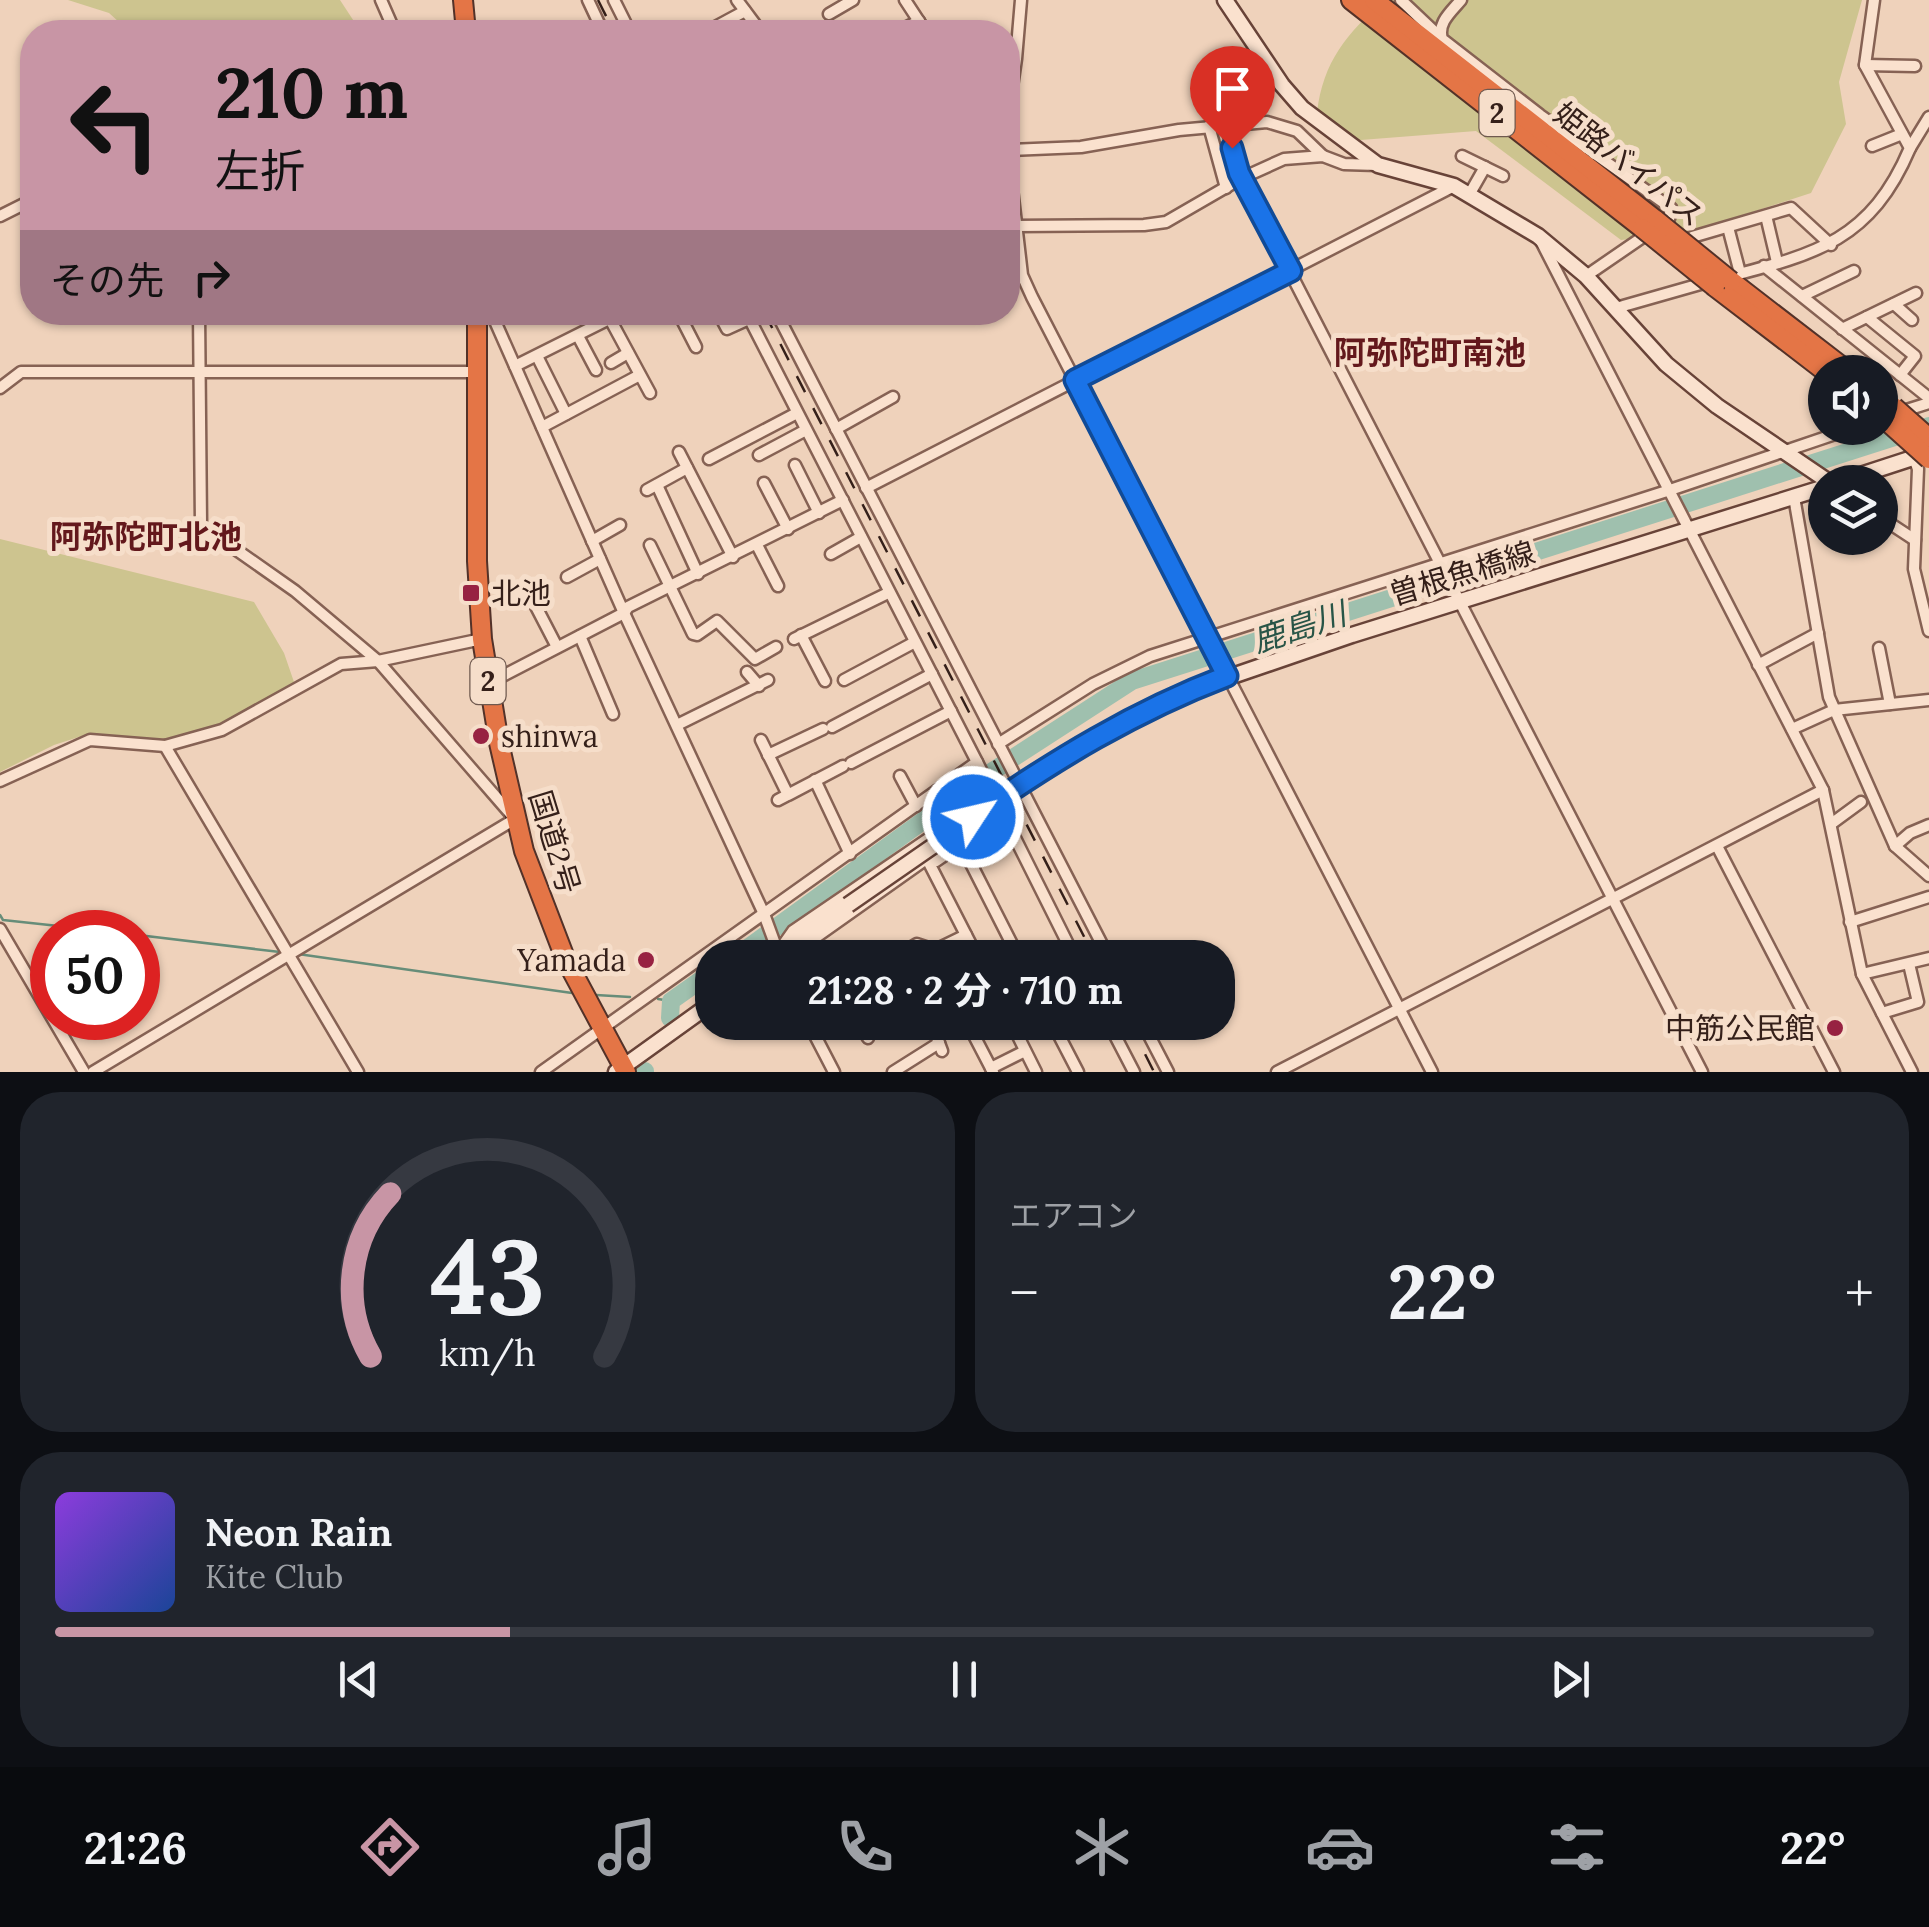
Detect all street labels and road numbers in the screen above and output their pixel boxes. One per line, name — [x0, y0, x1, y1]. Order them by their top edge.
road number: 2 — [1480, 90, 1514, 136]
street label: 姫路バイパス — [1547, 94, 1711, 234]
street label: 曽根魚橋線 — [1385, 533, 1539, 613]
road number: 2 — [470, 658, 506, 704]
street label: 国道2号 — [521, 786, 589, 898]

